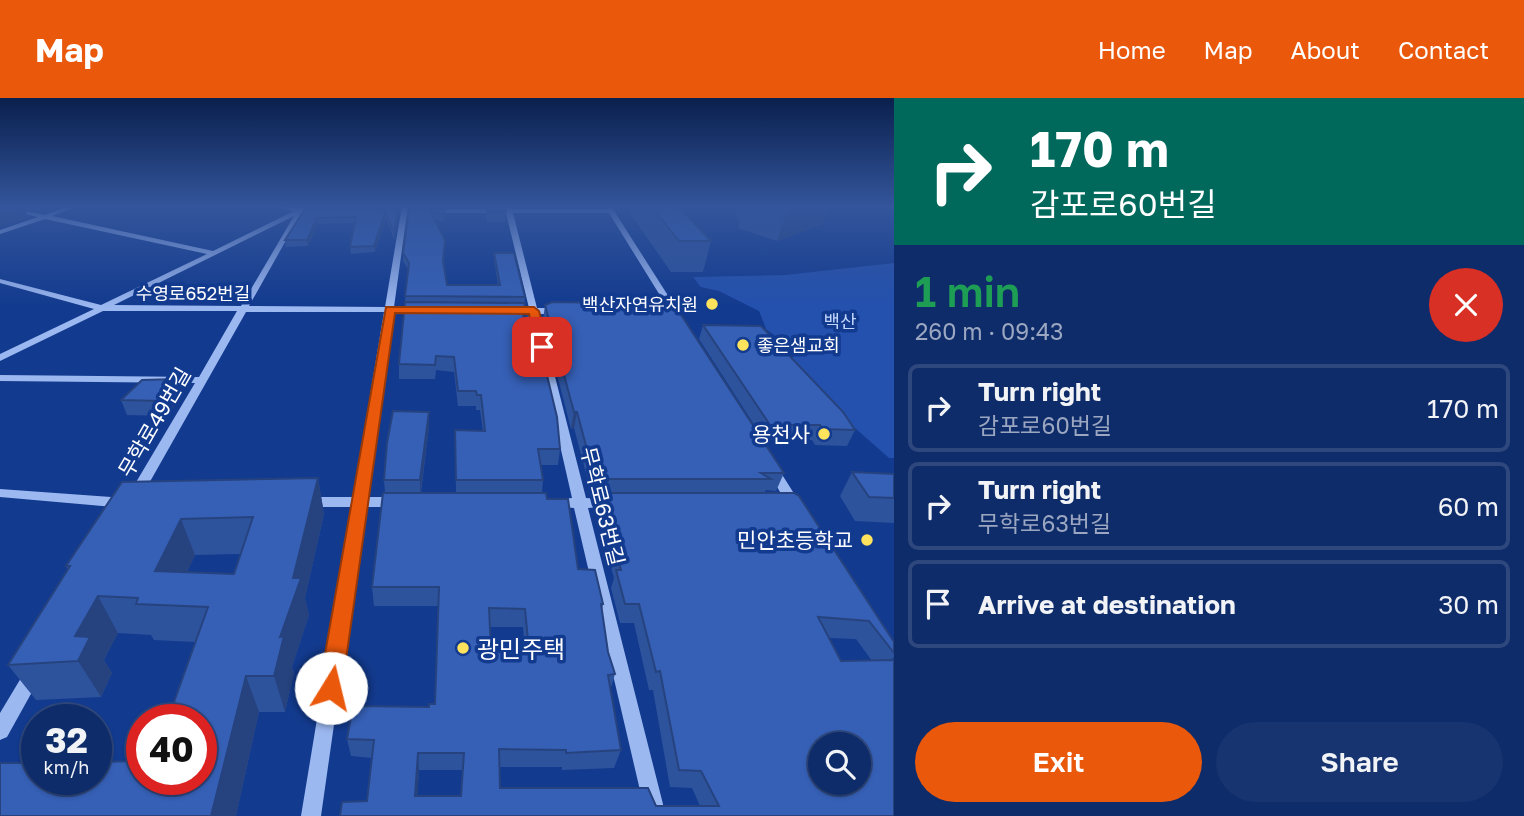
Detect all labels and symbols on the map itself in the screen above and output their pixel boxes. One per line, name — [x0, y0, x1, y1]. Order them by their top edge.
street label: 수영로652번길 — [136, 282, 250, 304]
place label: 백산자연유치원 — [582, 293, 698, 315]
marker: 백산자연유치원 — [704, 296, 720, 312]
park label: 백산 — [823, 310, 857, 332]
pin — [512, 317, 572, 377]
place label: 좋은샘교회 — [757, 334, 840, 356]
marker: 좋은샘교회 — [735, 337, 751, 353]
street label: 무학로49번길 — [112, 363, 196, 481]
place label: 용천사 — [752, 421, 810, 447]
marker: 용천사 — [816, 426, 832, 442]
street label: 무학로63번길 — [576, 444, 630, 568]
place label: 민안초등학교 — [737, 527, 853, 553]
marker: 민안초등학교 — [859, 532, 875, 548]
place label: 광민주택 — [477, 634, 565, 663]
marker: 광민주택 — [455, 640, 471, 656]
position arrow — [294, 651, 368, 725]
speed limit sign: 40 — [126, 704, 217, 795]

